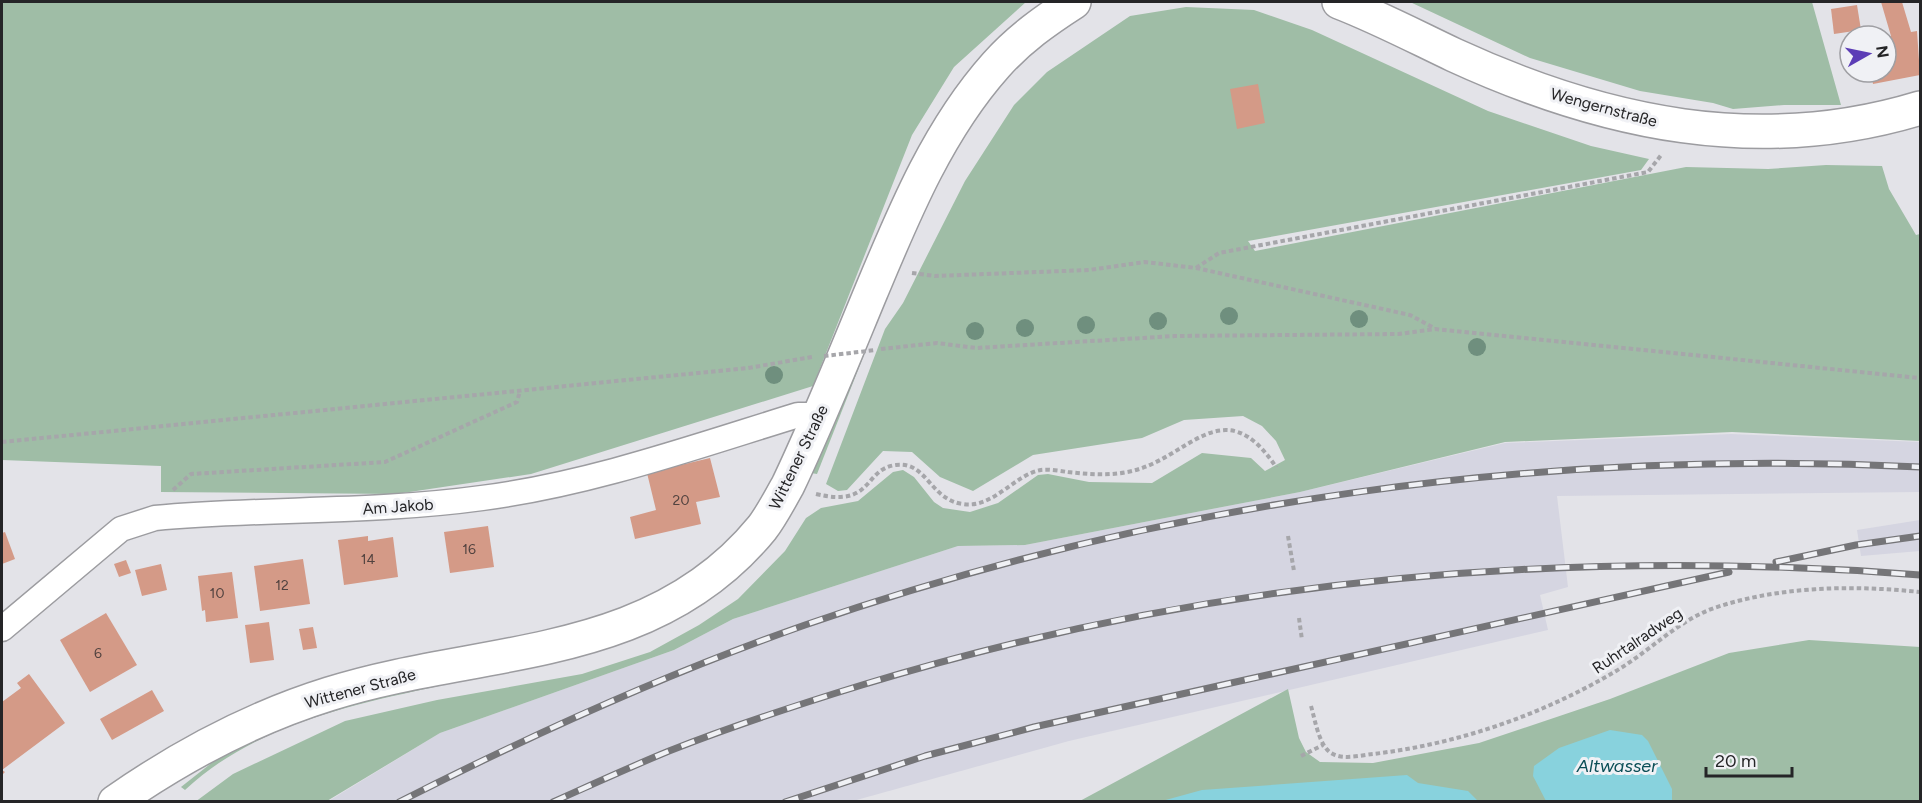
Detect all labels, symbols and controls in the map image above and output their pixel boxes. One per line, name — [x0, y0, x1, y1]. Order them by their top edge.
north arrow — [1838, 24, 1898, 84]
text: N — [1872, 44, 1893, 59]
street label: Wengernstraße — [1548, 84, 1660, 131]
street label: Wittener Straße — [765, 402, 832, 513]
house number: 20 — [673, 492, 689, 509]
street label: Am Jakob — [362, 495, 434, 518]
house number: 16 — [462, 541, 476, 558]
house number: 14 — [361, 551, 376, 568]
house number: 12 — [275, 577, 289, 594]
house number: 10 — [210, 585, 224, 602]
street label: Ruhrtalradweg — [1589, 603, 1686, 677]
house number: 6 — [94, 645, 102, 662]
street label: Wittener Straße — [303, 664, 418, 712]
scale bar — [1706, 740, 1792, 778]
text: 20 m — [1715, 750, 1756, 772]
water label: Altwasser — [1576, 755, 1658, 777]

